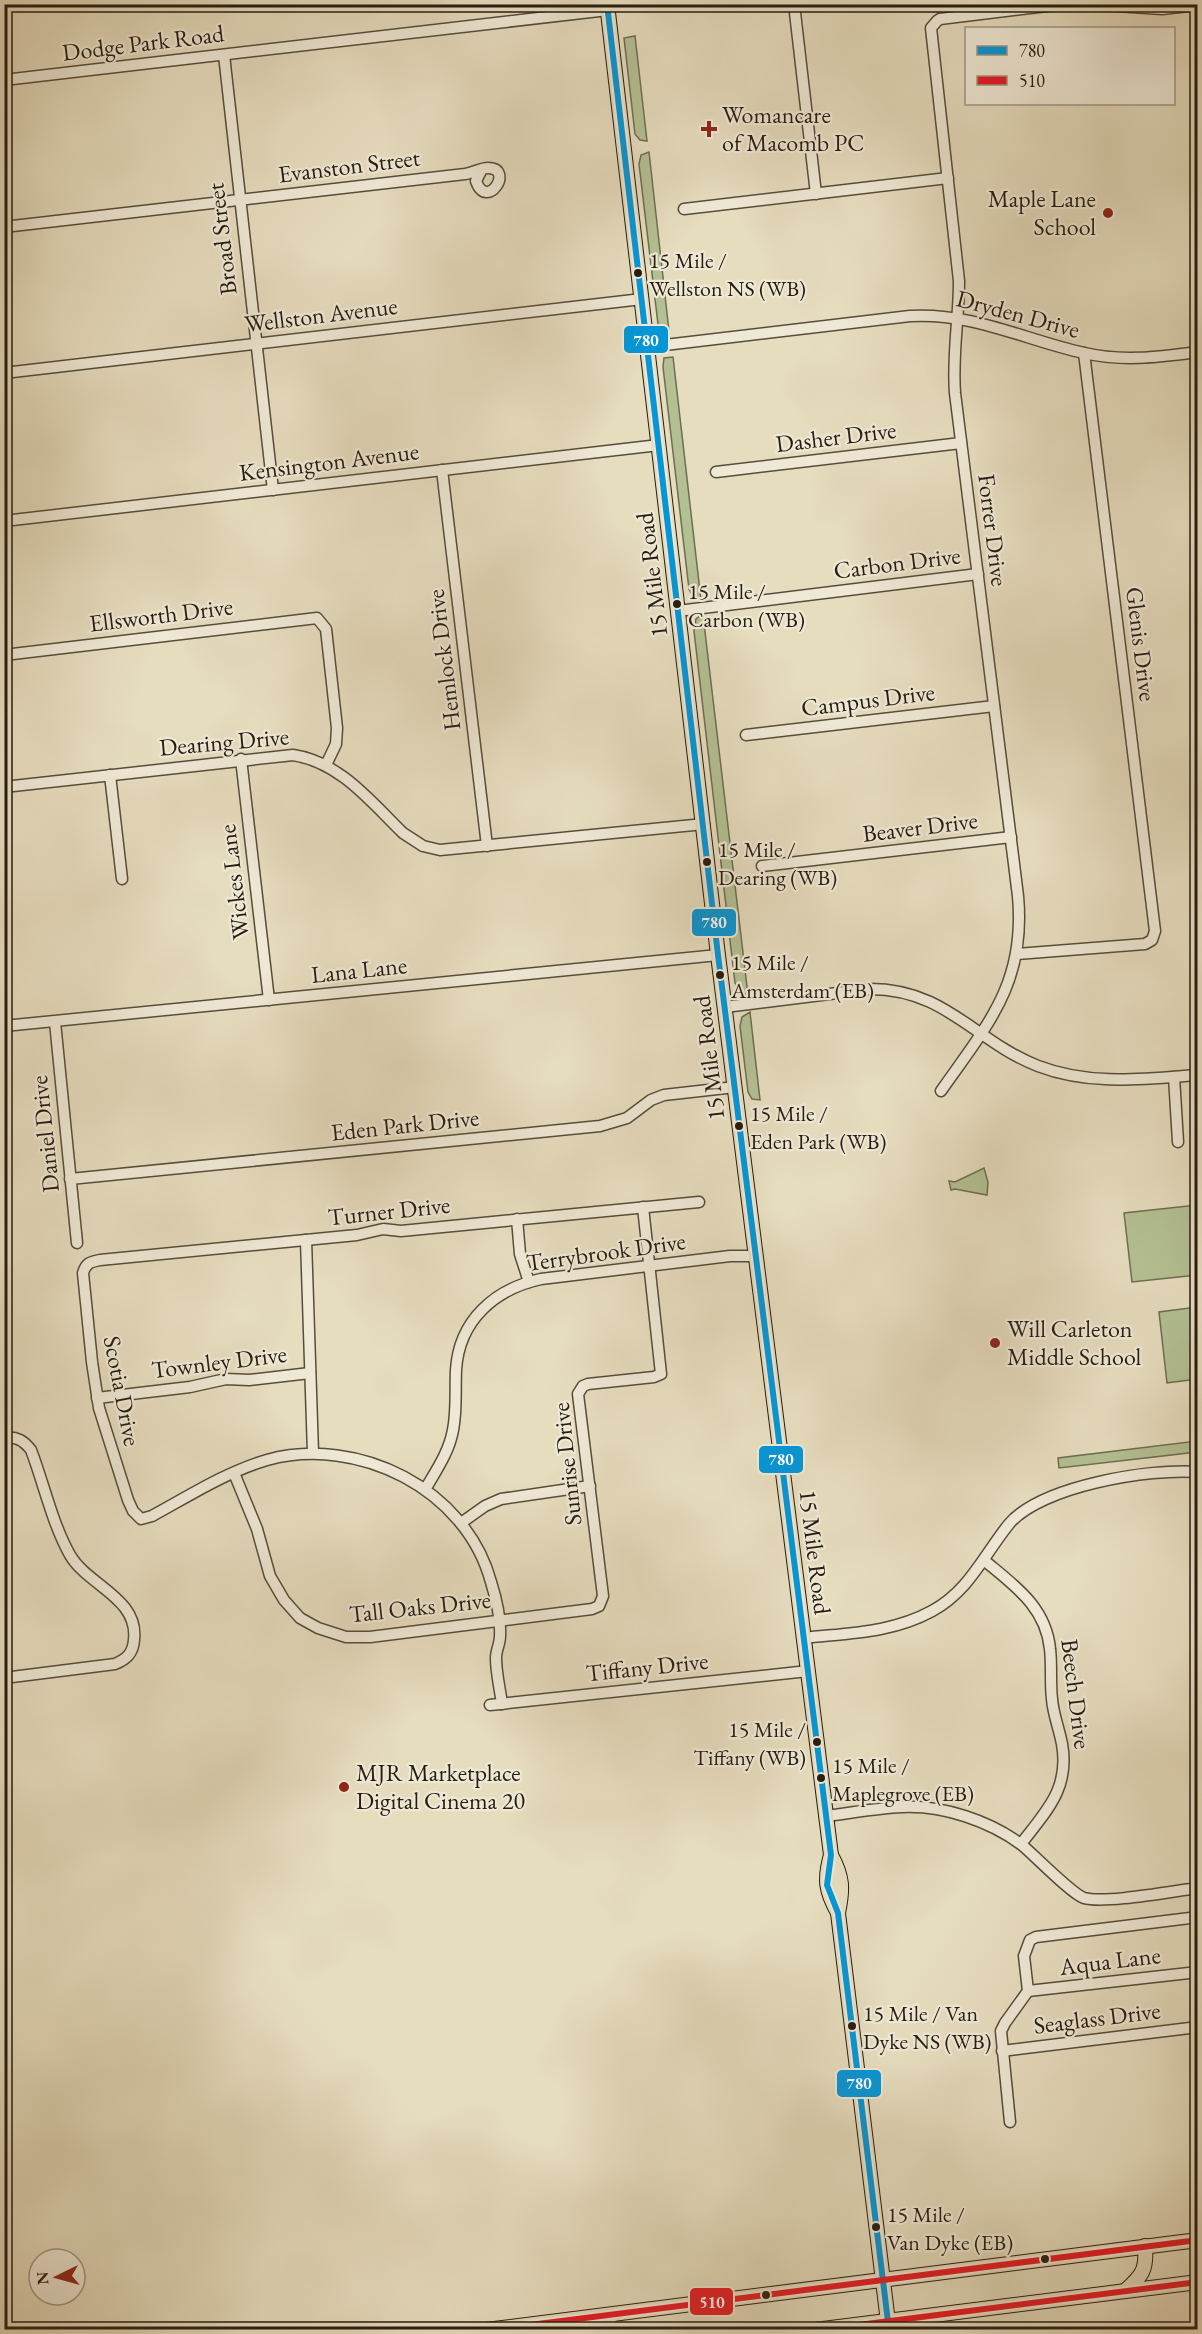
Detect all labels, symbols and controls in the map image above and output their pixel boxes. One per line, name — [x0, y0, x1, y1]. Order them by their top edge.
street label: Dodge Park Road — [60, 17, 226, 68]
legend — [965, 27, 1175, 105]
text: 780 — [1019, 39, 1045, 62]
text: 510 — [1019, 69, 1045, 92]
place label: Womancare of Macomb PC — [722, 99, 864, 158]
marker: Womancare of Macomb PC — [700, 120, 718, 138]
street label: Evanston Street — [276, 141, 422, 190]
street label: Broad Street — [199, 181, 244, 297]
place label: Maple Lane School — [988, 183, 1096, 242]
marker: Maple Lane School — [1101, 206, 1115, 220]
place label: 15 Mile / Wellston NS (WB) — [649, 246, 806, 303]
marker: 15 Mile / Wellston NS (WB) — [632, 267, 644, 279]
street label: Dryden Drive — [953, 282, 1083, 345]
street label: Wellston Avenue — [243, 290, 399, 339]
line badge: 780 — [623, 325, 669, 354]
text: 780 — [633, 330, 659, 351]
street label: Dasher Drive — [774, 414, 898, 459]
street label: Kensington Avenue — [237, 435, 421, 488]
street label: Forrer Drive — [971, 472, 1016, 588]
street label: 15 Mile Road — [628, 510, 675, 639]
street label: Carbon Drive — [832, 539, 962, 586]
place label: 15 Mile / Carbon (WB) — [688, 577, 805, 634]
street label: Glenis Drive — [1119, 585, 1164, 703]
street label: Hemlock Drive — [419, 588, 468, 733]
street label: Ellsworth Drive — [87, 590, 235, 639]
marker: 15 Mile / Carbon (WB) — [671, 598, 683, 610]
street label: Campus Drive — [799, 676, 936, 723]
street label: Dearing Drive — [158, 720, 290, 763]
street label: Beaver Drive — [861, 804, 979, 849]
street label: Wickes Lane — [211, 823, 256, 941]
place label: 15 Mile / Dearing (WB) — [718, 835, 837, 892]
marker: 15 Mile / Dearing (WB) — [701, 856, 713, 868]
line badge: 780 — [691, 908, 737, 937]
text: 780 — [701, 912, 727, 933]
place label: 15 Mile / Amsterdam (EB) — [730, 948, 874, 1005]
street label: Lana Lane — [309, 949, 408, 990]
marker: 15 Mile / Amsterdam (EB) — [714, 969, 726, 981]
street label: 15 Mile Road — [685, 993, 732, 1122]
street label: Daniel Drive — [23, 1074, 66, 1194]
place label: 15 Mile / Eden Park (WB) — [750, 1099, 886, 1156]
street label: Eden Park Drive — [329, 1101, 481, 1148]
marker: 15 Mile / Eden Park (WB) — [733, 1120, 745, 1132]
street label: Turner Drive — [326, 1189, 452, 1232]
street label: Terrybrook Drive — [524, 1225, 688, 1278]
place label: Will Carleton Middle School — [1007, 1313, 1141, 1372]
street label: Scotia Drive — [97, 1333, 148, 1449]
marker: Will Carleton Middle School — [988, 1336, 1002, 1350]
street label: Townley Drive — [150, 1338, 288, 1385]
street label: Sunrise Drive — [545, 1401, 588, 1527]
line badge: 780 — [758, 1445, 804, 1474]
text: 780 — [768, 1449, 794, 1470]
street label: 15 Mile Road — [792, 1488, 839, 1617]
street label: Tall Oaks Drive — [348, 1584, 492, 1629]
street label: Beech Drive — [1054, 1637, 1099, 1751]
street label: Tiffany Drive — [584, 1645, 710, 1688]
place label: 15 Mile / Tiffany (WB) — [693, 1715, 806, 1772]
marker: 15 Mile / Tiffany (WB) — [811, 1736, 823, 1748]
place label: 15 Mile / Maplegrove (EB) — [832, 1751, 974, 1808]
place label: MJR Marketplace Digital Cinema 20 — [356, 1757, 525, 1816]
marker: 15 Mile / Maplegrove (EB) — [815, 1772, 827, 1784]
marker: MJR Marketplace Digital Cinema 20 — [337, 1780, 351, 1794]
street label: Aqua Lane — [1057, 1939, 1162, 1982]
street label: Seaglass Drive — [1032, 1994, 1162, 2041]
place label: 15 Mile / Van Dyke NS (WB) — [863, 1999, 992, 2056]
marker: 15 Mile / Van Dyke NS (WB) — [846, 2020, 858, 2032]
line badge: 780 — [836, 2069, 882, 2098]
text: 780 — [846, 2073, 872, 2094]
place label: 15 Mile / Van Dyke (EB) — [887, 2200, 1013, 2257]
marker: 15 Mile / Van Dyke (EB) — [870, 2221, 882, 2233]
north arrow — [27, 2247, 87, 2307]
unlabelled marker — [1039, 2253, 1051, 2265]
text: N — [32, 2271, 54, 2286]
line badge: 510 — [689, 2287, 734, 2316]
unlabelled marker — [760, 2289, 772, 2301]
text: 510 — [699, 2292, 725, 2313]

